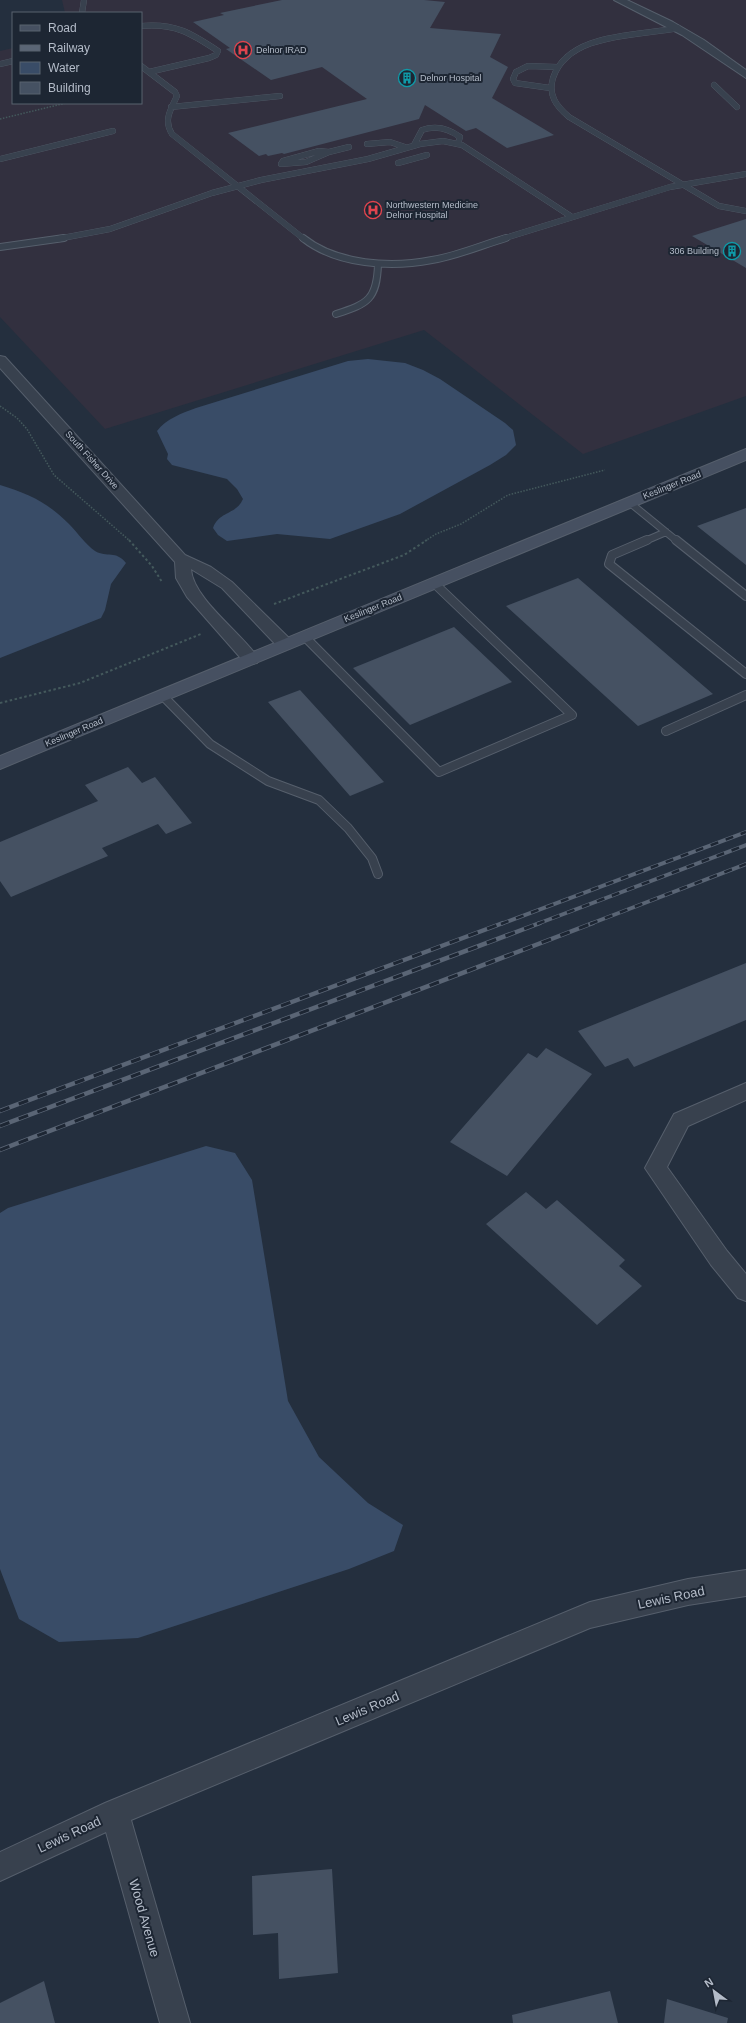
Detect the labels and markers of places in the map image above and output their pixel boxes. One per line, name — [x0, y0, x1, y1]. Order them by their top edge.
hospital icon: Delnor IRAD — [233, 40, 253, 60]
place label: Delnor IRAD — [256, 45, 307, 55]
building icon: Delnor Hospital — [397, 68, 417, 88]
place label: Delnor Hospital — [420, 73, 482, 83]
hospital icon: Northwestern Medicine Delnor Hospital — [363, 200, 383, 220]
place label: Northwestern Medicine Delnor Hospital — [386, 200, 478, 220]
building icon: 306 Building — [722, 241, 742, 261]
place label: 306 Building — [669, 246, 719, 256]

